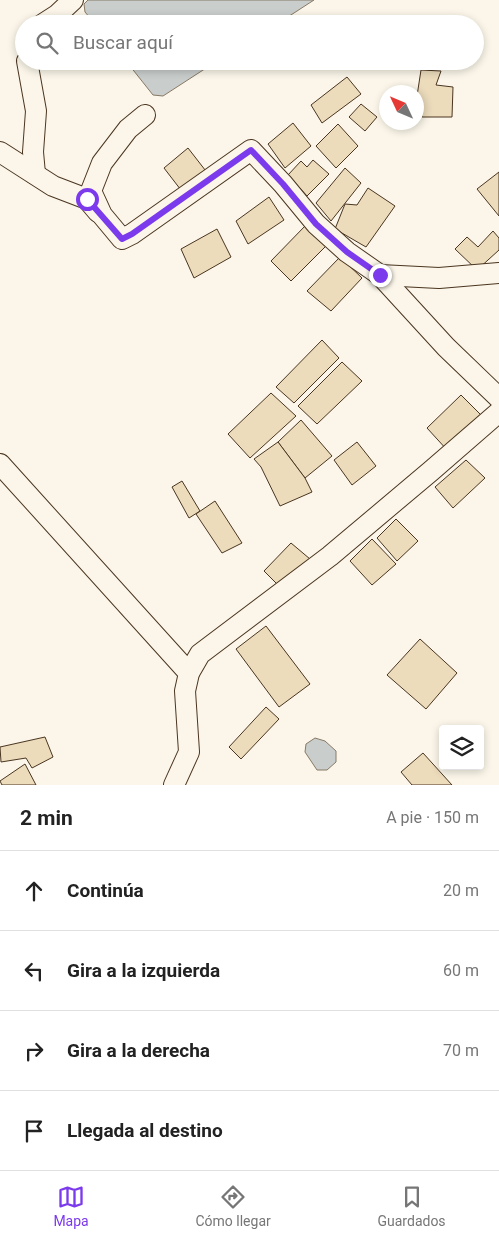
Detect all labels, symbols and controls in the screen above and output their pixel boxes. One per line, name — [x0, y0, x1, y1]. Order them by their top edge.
search box — [15, 15, 484, 70]
icon: search — [33, 29, 61, 57]
text: Buscar aquí — [73, 31, 173, 54]
north arrow — [379, 85, 424, 130]
route start — [76, 188, 99, 211]
route end — [369, 264, 392, 287]
map controls — [439, 725, 484, 770]
button: layers — [439, 725, 484, 770]
text: 2 min — [20, 806, 73, 830]
text: A pie · 150 m — [386, 808, 479, 827]
icon: ahead — [20, 877, 48, 905]
text: Continúa — [67, 879, 144, 902]
text: 20 m — [443, 881, 479, 900]
icon: left — [20, 957, 48, 985]
text: Gira a la izquierda — [67, 959, 220, 982]
text: 60 m — [443, 961, 479, 980]
icon: right — [20, 1037, 48, 1065]
text: Gira a la derecha — [67, 1039, 210, 1062]
text: 70 m — [443, 1041, 479, 1060]
icon: arrive — [20, 1117, 48, 1145]
text: Llegada al destino — [67, 1119, 223, 1142]
tab: Mapa — [53, 1183, 89, 1229]
tab: Cómo llegar — [195, 1183, 271, 1229]
tab: Guardados — [378, 1183, 446, 1229]

